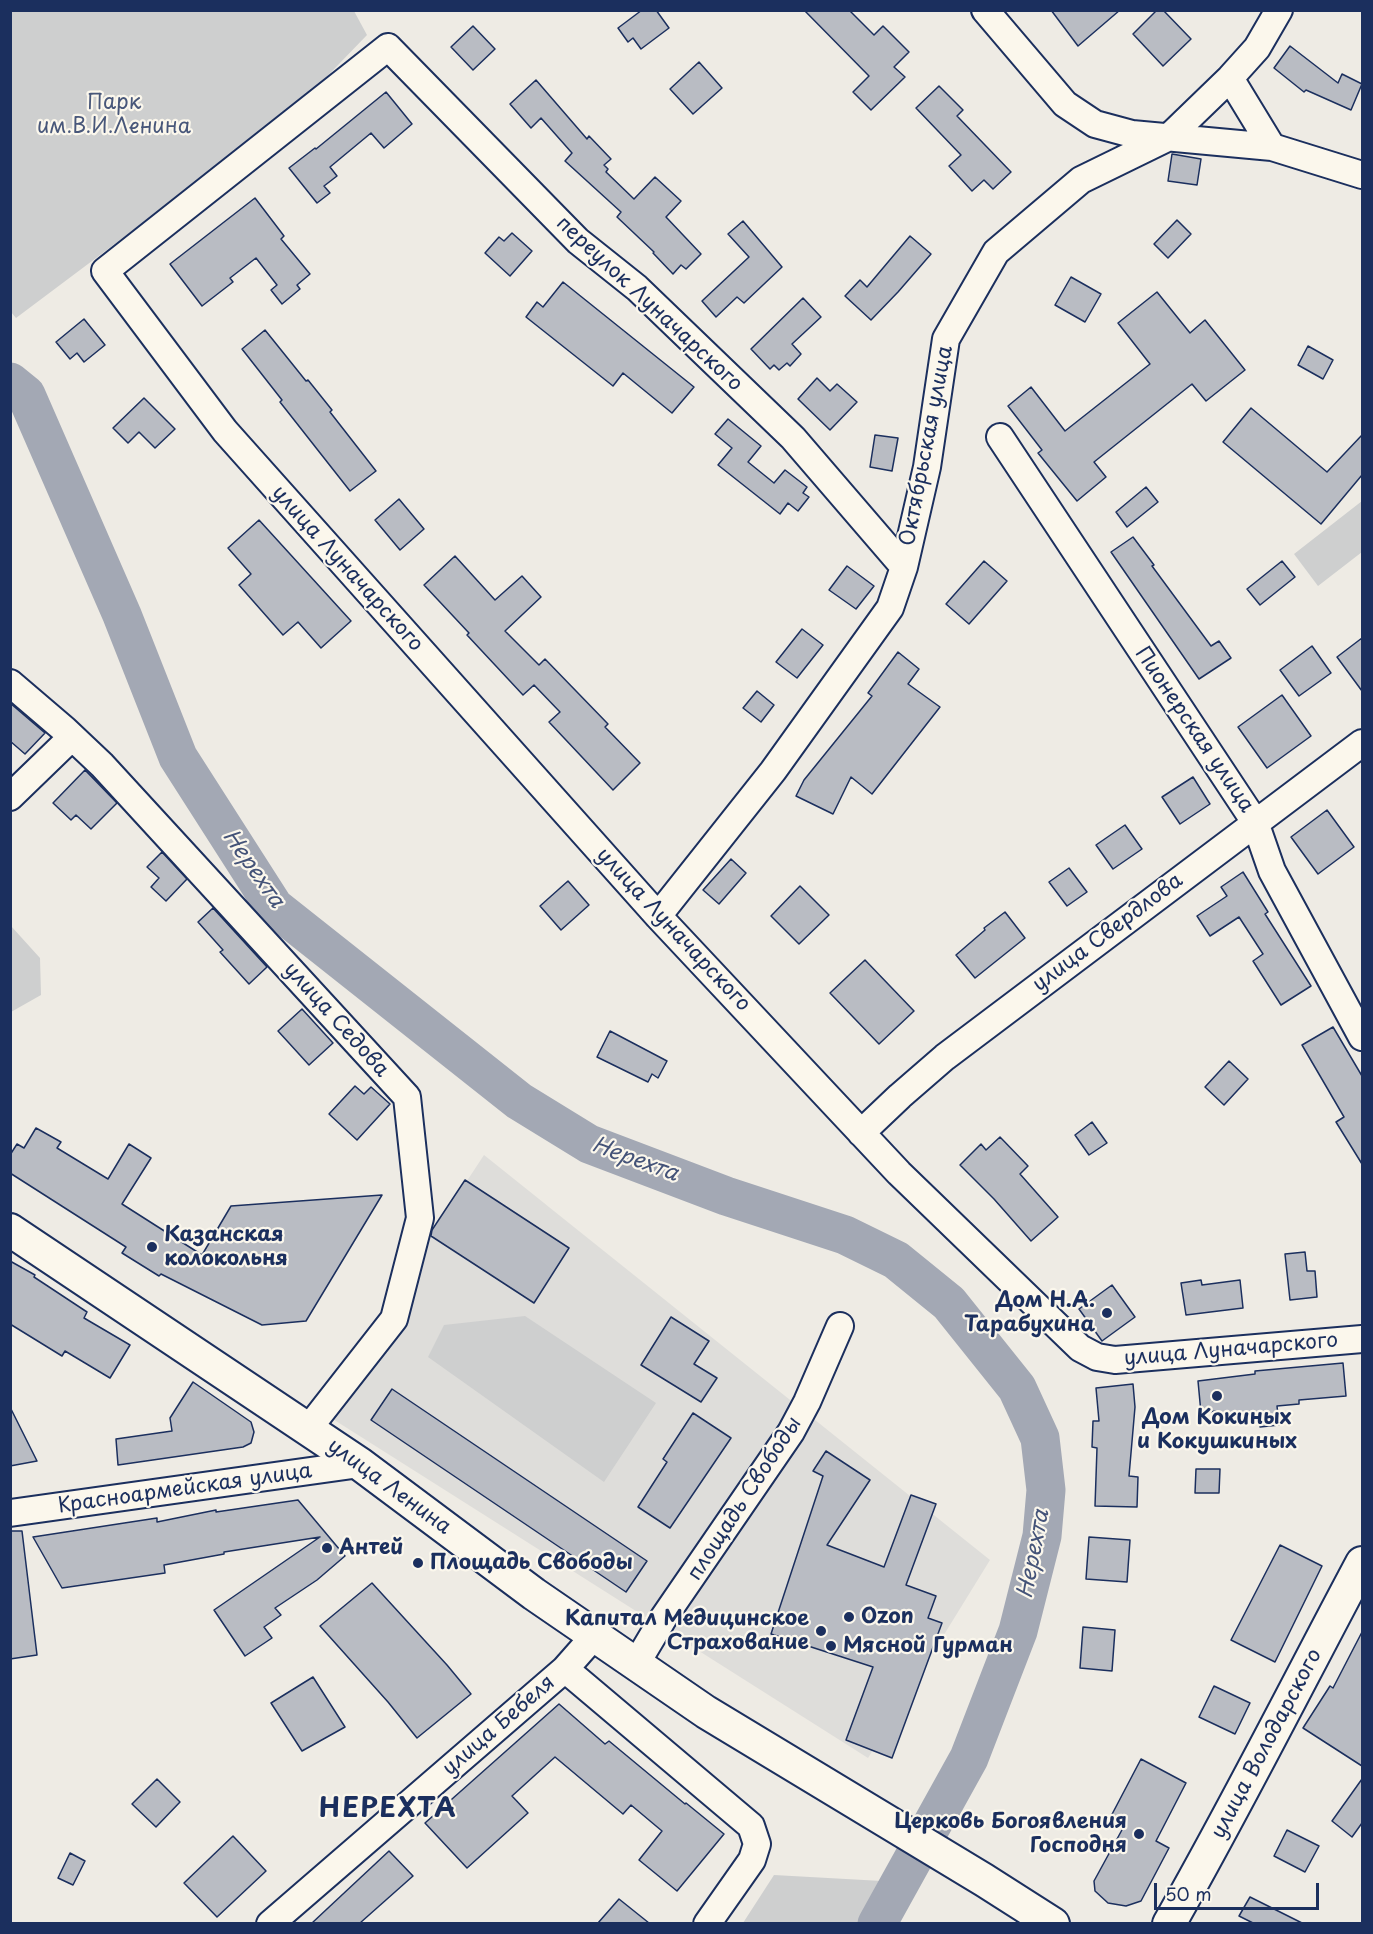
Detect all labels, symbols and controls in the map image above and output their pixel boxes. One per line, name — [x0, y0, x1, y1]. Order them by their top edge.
park label: Парк им.В.И.Ленина — [37, 90, 191, 140]
street label: переулок Луначарского — [551, 211, 747, 397]
street label: Октябрьская улица — [895, 344, 959, 548]
street label: улица Луначарского — [266, 481, 428, 657]
street label: Пионерская улица — [1129, 642, 1259, 818]
water label: Нерехта — [216, 825, 290, 913]
street label: улица Луначарского — [591, 843, 755, 1017]
street label: улица Свердлова — [1028, 868, 1188, 998]
street label: улица Седова — [278, 958, 394, 1082]
water label: Нерехта — [588, 1132, 682, 1188]
place label: Казанская колокольня — [164, 1222, 288, 1272]
marker: Казанская колокольня — [145, 1240, 159, 1254]
place label: Дом Н.А. Тарабухина — [964, 1288, 1095, 1338]
marker: Дом Н.А. Тарабухина — [1100, 1306, 1114, 1320]
street label: улица Луначарского — [1123, 1328, 1339, 1372]
marker: Дом Кокиных и Кокушкиных — [1210, 1389, 1224, 1403]
place label: Дом Кокиных и Кокушкиных — [1137, 1405, 1297, 1455]
street label: площадь Свободы — [683, 1412, 807, 1586]
street label: улица Ленина — [322, 1434, 456, 1540]
street label: Красноармейская улица — [57, 1459, 313, 1519]
water label: Нерехта — [1012, 1507, 1056, 1601]
place label: Антей — [339, 1535, 404, 1561]
marker: Антей — [320, 1541, 334, 1555]
place label: Площадь Свободы — [430, 1550, 633, 1576]
marker: Площадь Свободы — [411, 1556, 425, 1570]
place label: Ozon — [861, 1604, 914, 1630]
place label: Капитал Медицинское Страхование — [565, 1606, 809, 1656]
marker: Ozon — [842, 1610, 856, 1624]
marker: Капитал Медицинское Страхование — [814, 1624, 828, 1638]
place label: Мясной Гурман — [843, 1633, 1013, 1659]
marker: Мясной Гурман — [824, 1639, 838, 1653]
street label: улица Володарского — [1206, 1645, 1328, 1843]
street label: улица Бебеля — [438, 1670, 560, 1782]
district label: НЕРЕХТА — [318, 1794, 458, 1826]
place label: Церковь Богоявления Господня — [894, 1809, 1127, 1859]
marker: Церковь Богоявления Господня — [1132, 1827, 1146, 1841]
scale bar — [1157, 1871, 1322, 1909]
text: 50 m — [1165, 1880, 1212, 1907]

